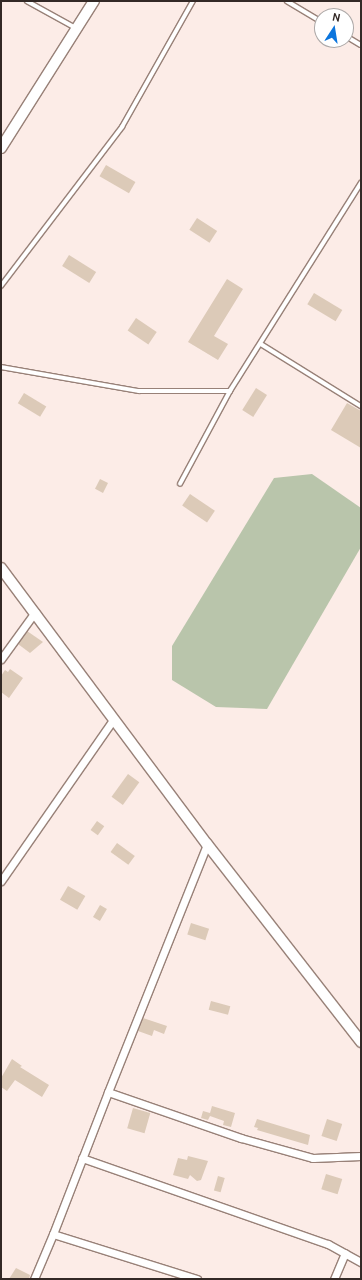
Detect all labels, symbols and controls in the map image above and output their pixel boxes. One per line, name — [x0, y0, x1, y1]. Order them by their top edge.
north arrow — [314, 8, 354, 48]
text: N — [331, 10, 342, 25]

